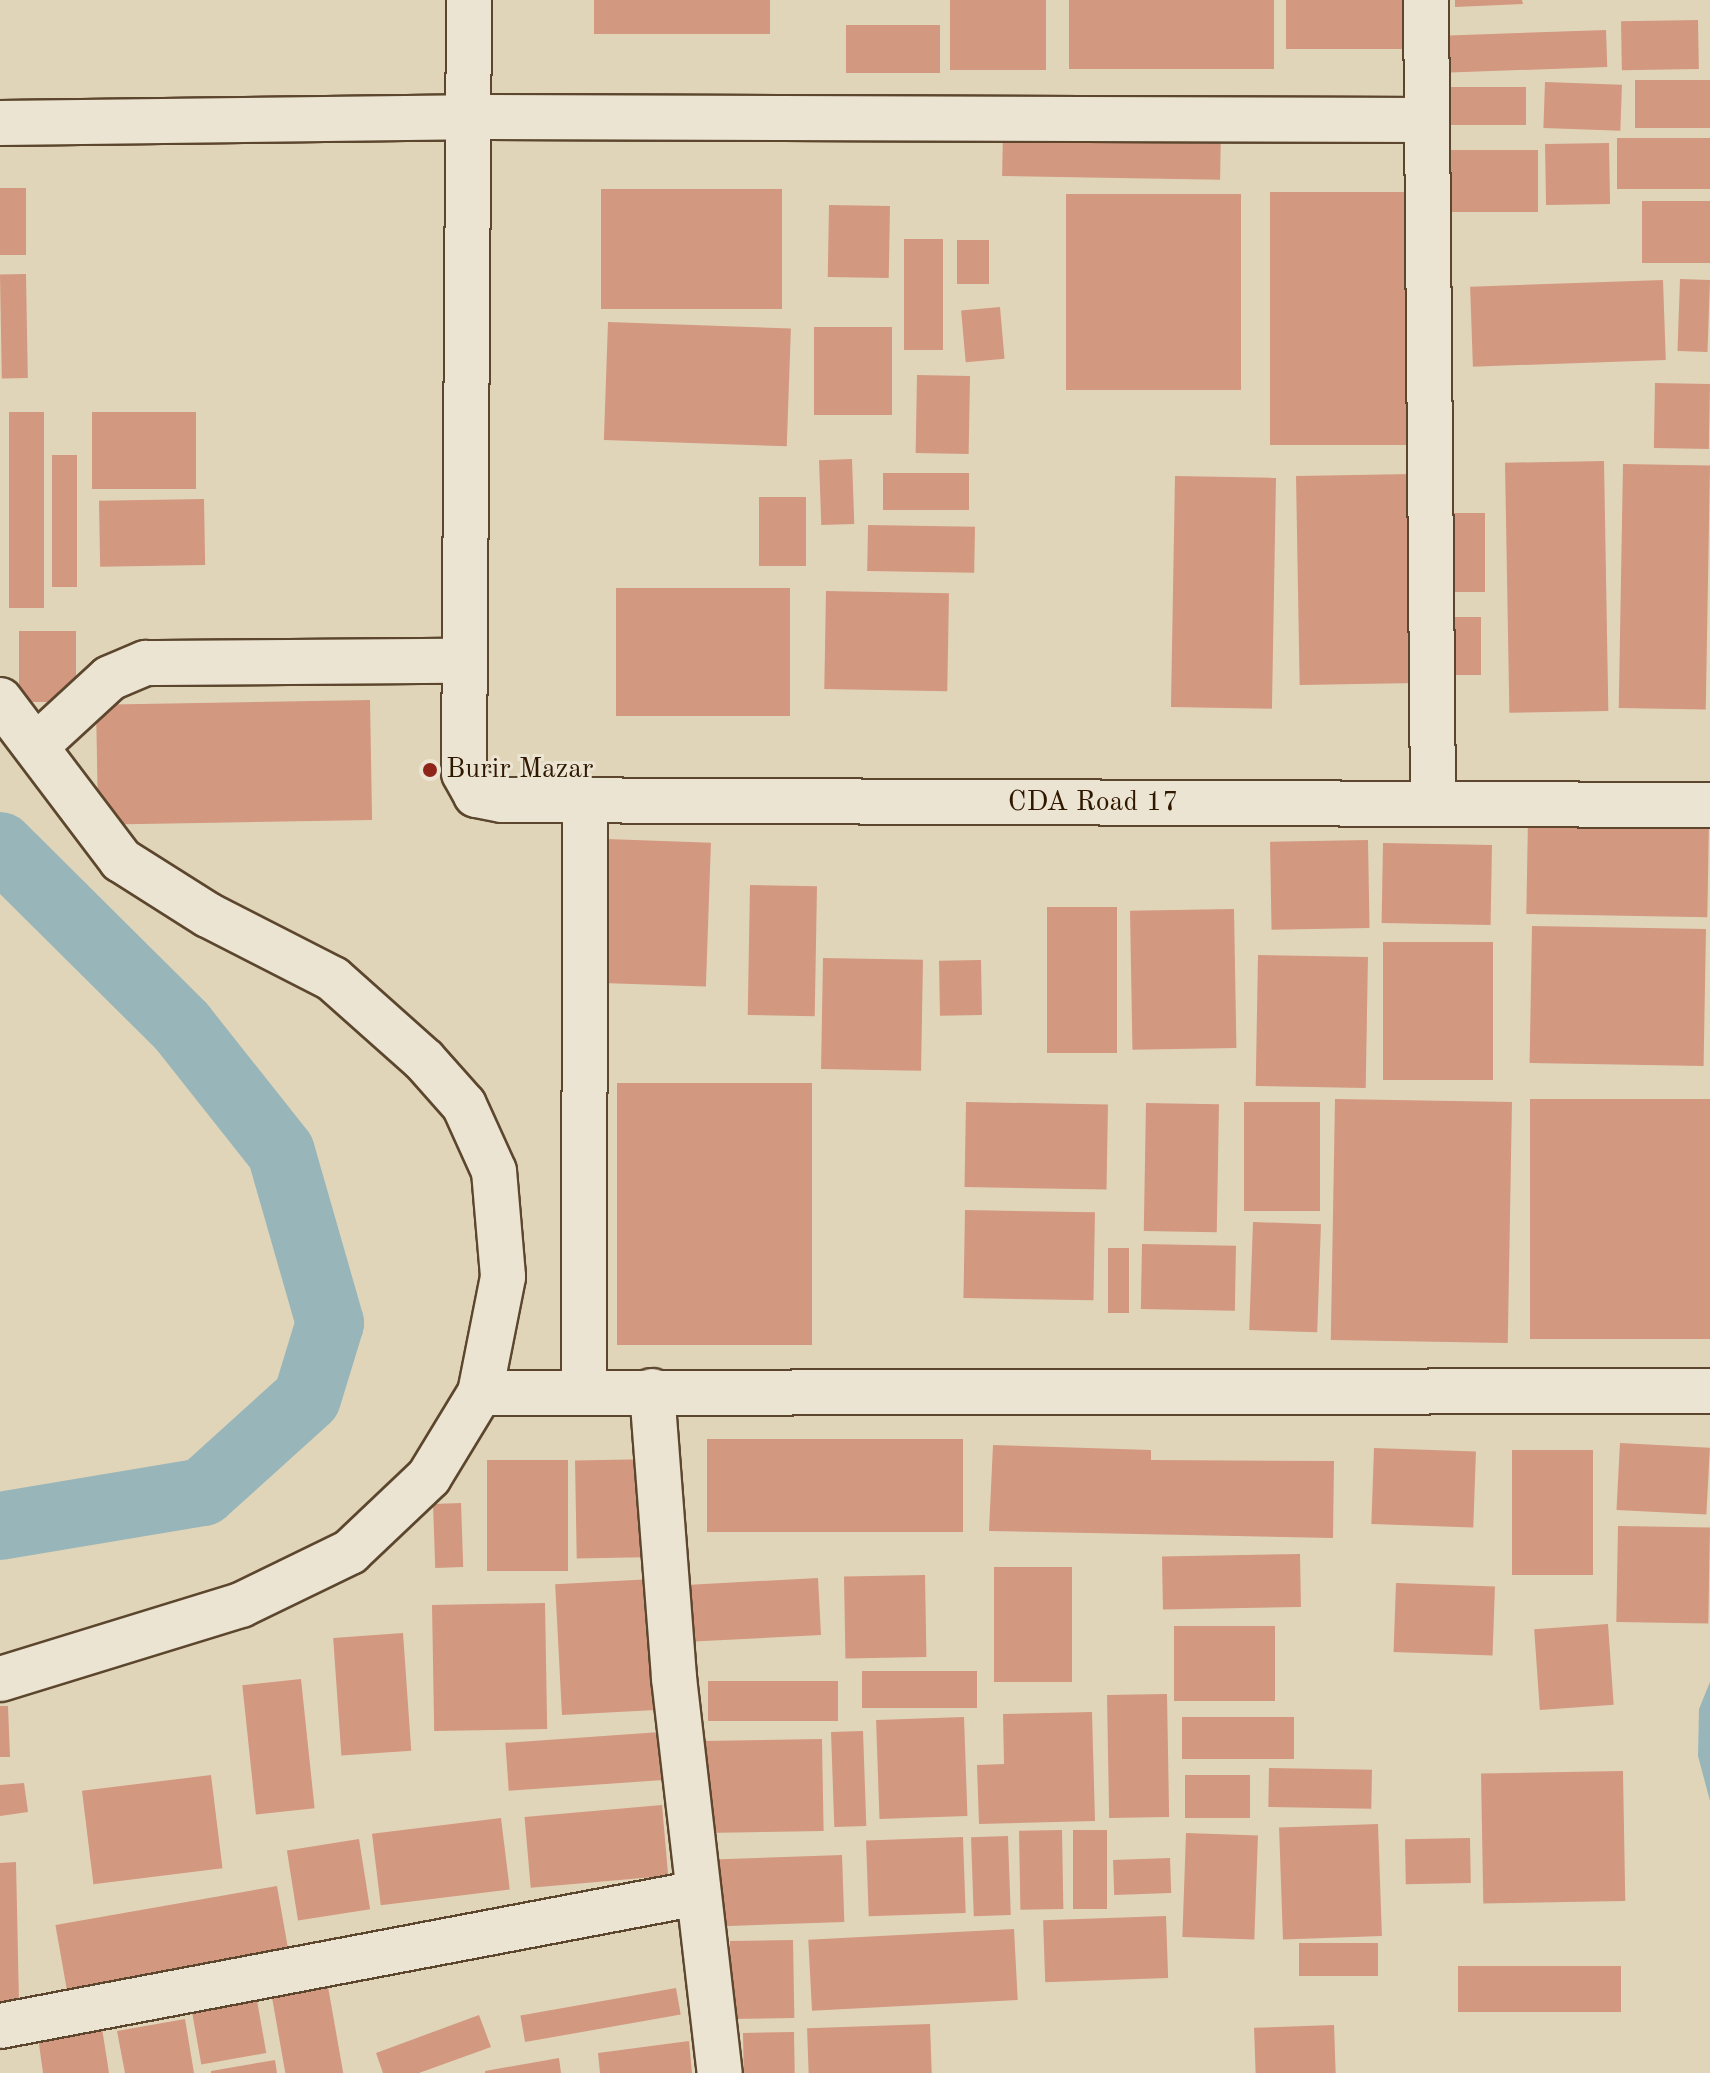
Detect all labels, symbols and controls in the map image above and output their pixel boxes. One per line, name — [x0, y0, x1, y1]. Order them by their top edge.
place label: Burir Mazar — [446, 753, 594, 787]
marker: Burir Mazar — [421, 761, 439, 779]
street label: CDA Road 17 — [1008, 786, 1178, 820]

